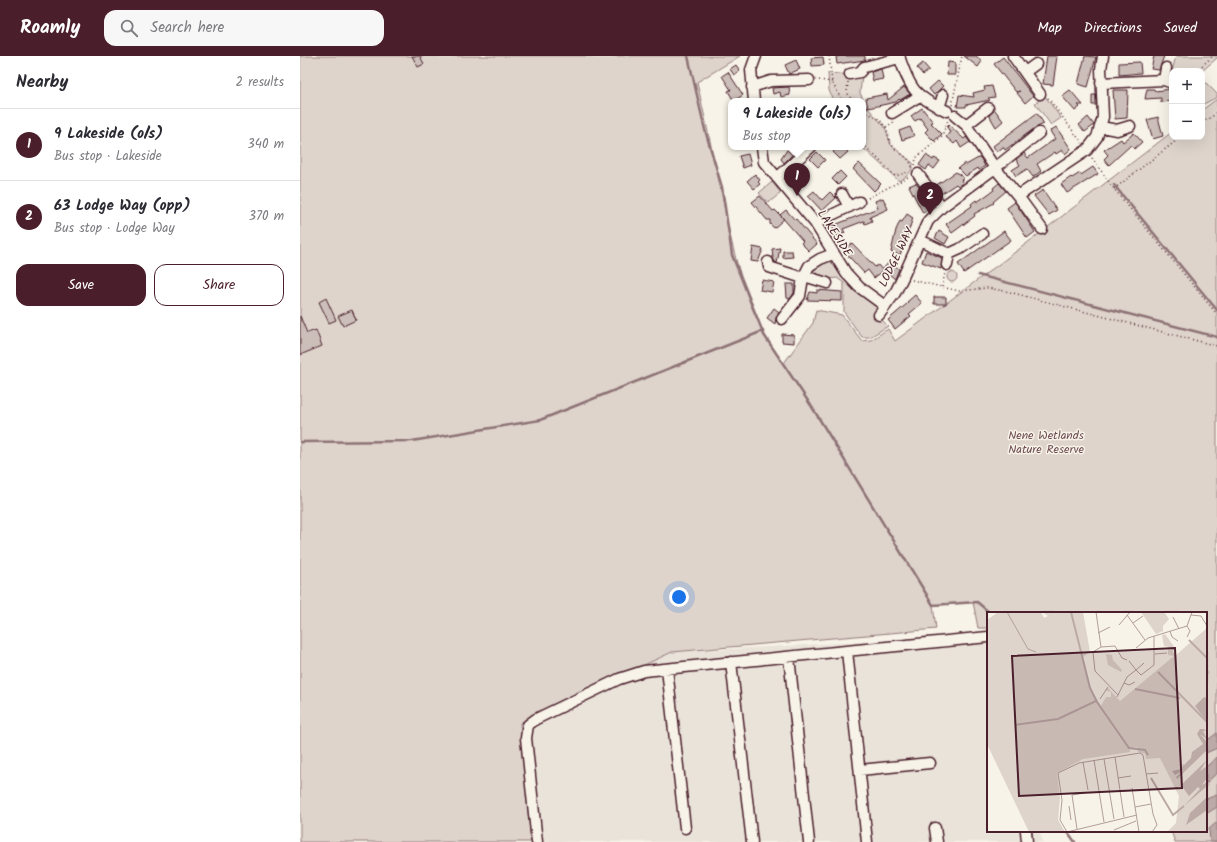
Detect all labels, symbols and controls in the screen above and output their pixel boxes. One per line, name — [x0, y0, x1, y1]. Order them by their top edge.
search box — [104, 10, 384, 46]
text: Roamly — [20, 13, 80, 43]
text: Search here — [150, 16, 224, 40]
icon: search — [118, 17, 140, 39]
text: Map — [1037, 17, 1062, 39]
text: Directions — [1084, 17, 1142, 39]
text: Saved — [1164, 17, 1197, 39]
map controls — [1169, 68, 1205, 140]
button: + — [1169, 68, 1205, 104]
text: Nearby — [16, 69, 68, 96]
text: 2 results — [236, 72, 284, 93]
popup — [728, 98, 866, 150]
text: 9 Lakeside (o/s) — [742, 102, 852, 126]
button: − — [1169, 104, 1205, 140]
text: 9 Lakeside (o/s) — [54, 122, 163, 146]
text: Bus stop — [742, 126, 790, 147]
text: 1 — [27, 134, 31, 155]
text: 340 m — [247, 134, 284, 155]
text: Bus stop · Lakeside — [54, 146, 162, 167]
pin: 1 — [784, 163, 810, 196]
pin: 2 — [917, 182, 943, 215]
text: 63 Lodge Way (opp) — [54, 194, 191, 218]
text: 2 — [25, 206, 33, 227]
text: 370 m — [249, 206, 284, 227]
street label: LAKESIDE — [812, 206, 857, 261]
text: Bus stop · Lodge Way — [54, 218, 175, 239]
street label: LODGE WAY — [874, 223, 920, 290]
button: Save — [16, 264, 146, 306]
button: Share — [154, 264, 284, 306]
park label: Nene Wetlands Nature Reserve — [1008, 426, 1084, 459]
your location — [669, 587, 689, 607]
inset map — [987, 612, 1207, 832]

